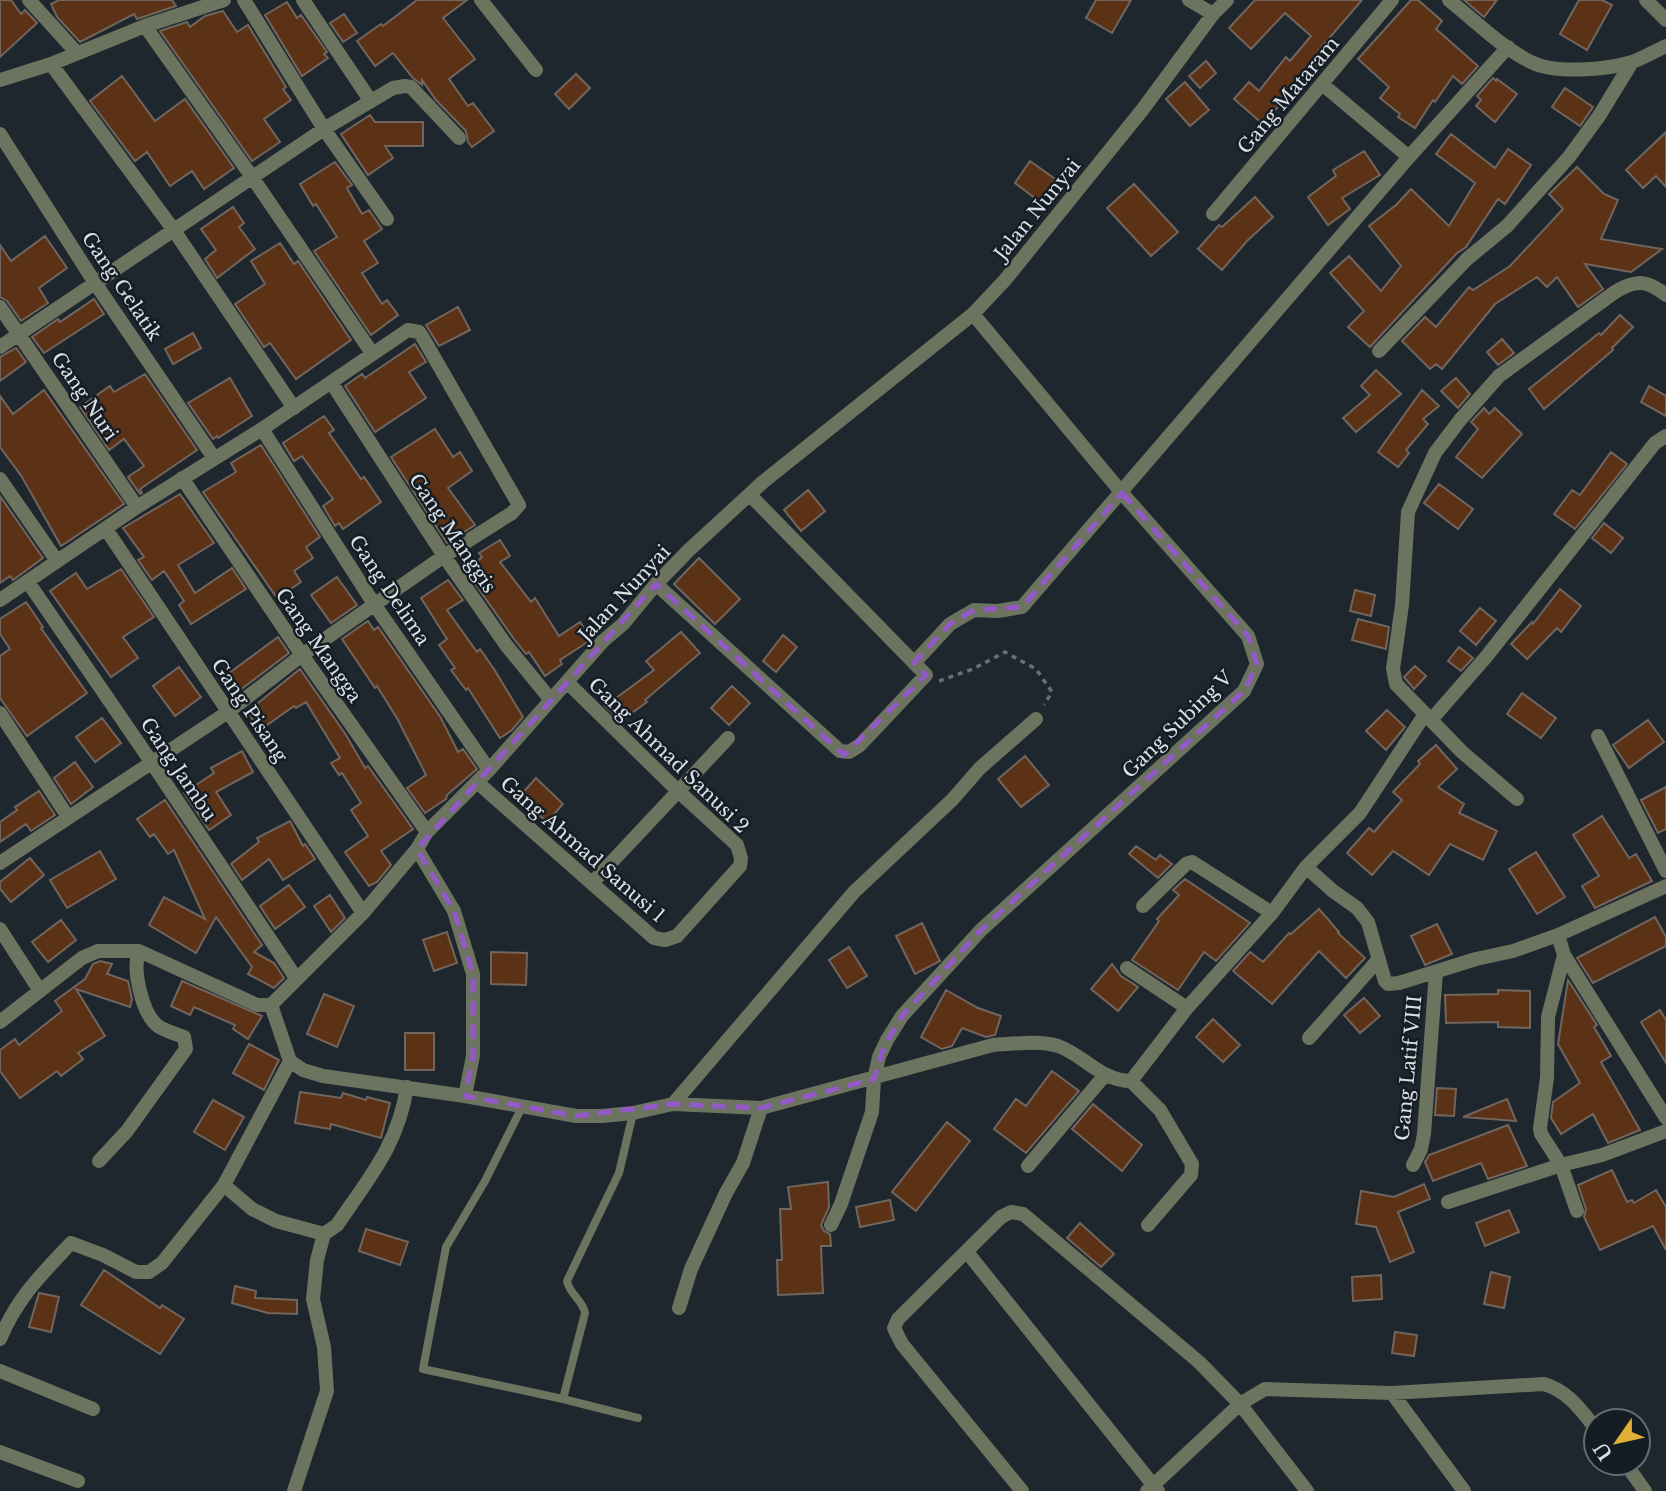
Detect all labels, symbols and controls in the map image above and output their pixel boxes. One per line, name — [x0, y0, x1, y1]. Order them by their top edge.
street label: Gang Mataram — [1233, 32, 1344, 159]
street label: Jalan Nunyai — [988, 154, 1086, 267]
street label: Gang Gelatik — [77, 228, 167, 345]
street label: Gang Nuri — [47, 348, 123, 445]
street label: Gang Manggis — [404, 469, 501, 597]
street label: Gang Delima — [344, 531, 435, 650]
street label: Jalan Nunyai — [572, 540, 675, 649]
street label: Gang Mangga — [271, 584, 367, 707]
street label: Gang Pisang — [207, 654, 293, 767]
street label: Gang Subing V — [1117, 665, 1238, 783]
street label: Gang Ahmad Sanusi 2 — [584, 673, 754, 838]
street label: Gang Jambu — [136, 713, 222, 826]
street label: Gang Ahmad Sanusi 1 — [496, 772, 670, 927]
street label: Gang Latif VIII — [1391, 994, 1426, 1142]
north arrow — [1582, 1407, 1652, 1477]
text: U — [1589, 1438, 1618, 1465]

